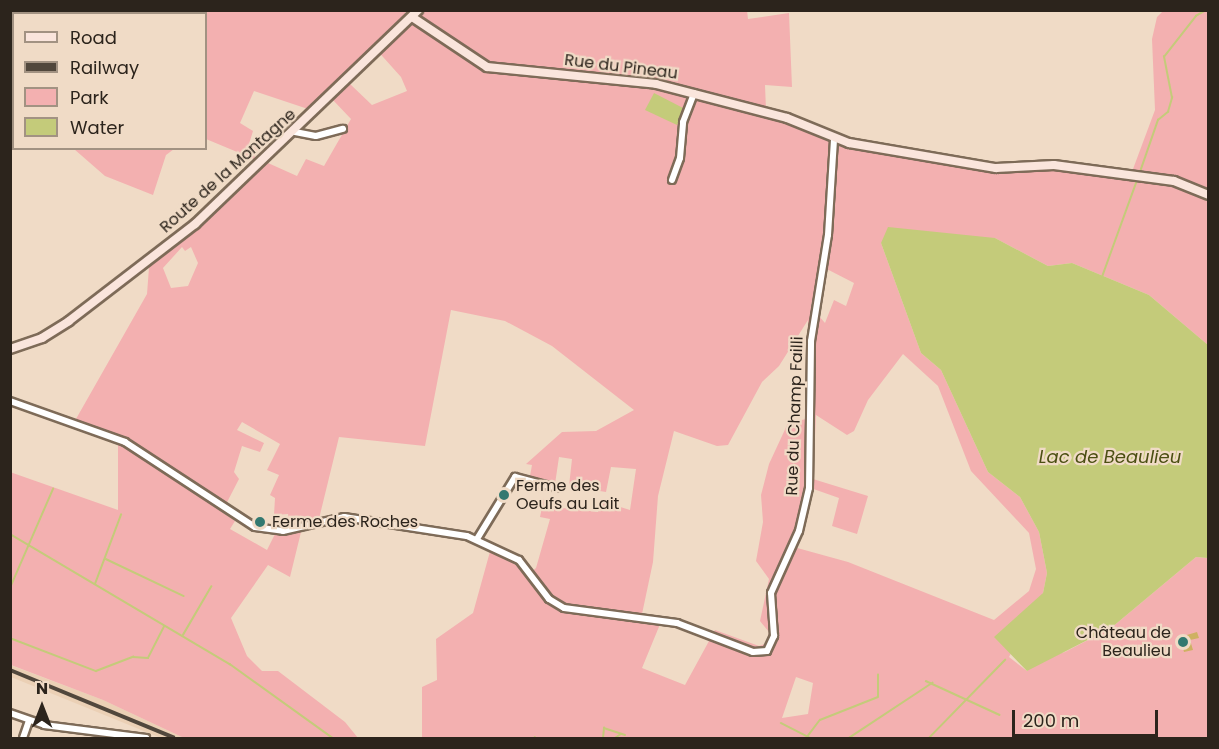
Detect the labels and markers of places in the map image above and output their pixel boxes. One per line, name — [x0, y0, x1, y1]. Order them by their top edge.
place label: Ferme des Oeufs au Lait — [516, 476, 619, 514]
marker: Ferme des Oeufs au Lait — [497, 488, 511, 502]
place label: Ferme des Roches — [272, 512, 418, 532]
marker: Ferme des Roches — [253, 515, 267, 529]
place label: Château de Beaulieu — [1076, 623, 1171, 661]
marker: Château de Beaulieu — [1176, 635, 1190, 649]

